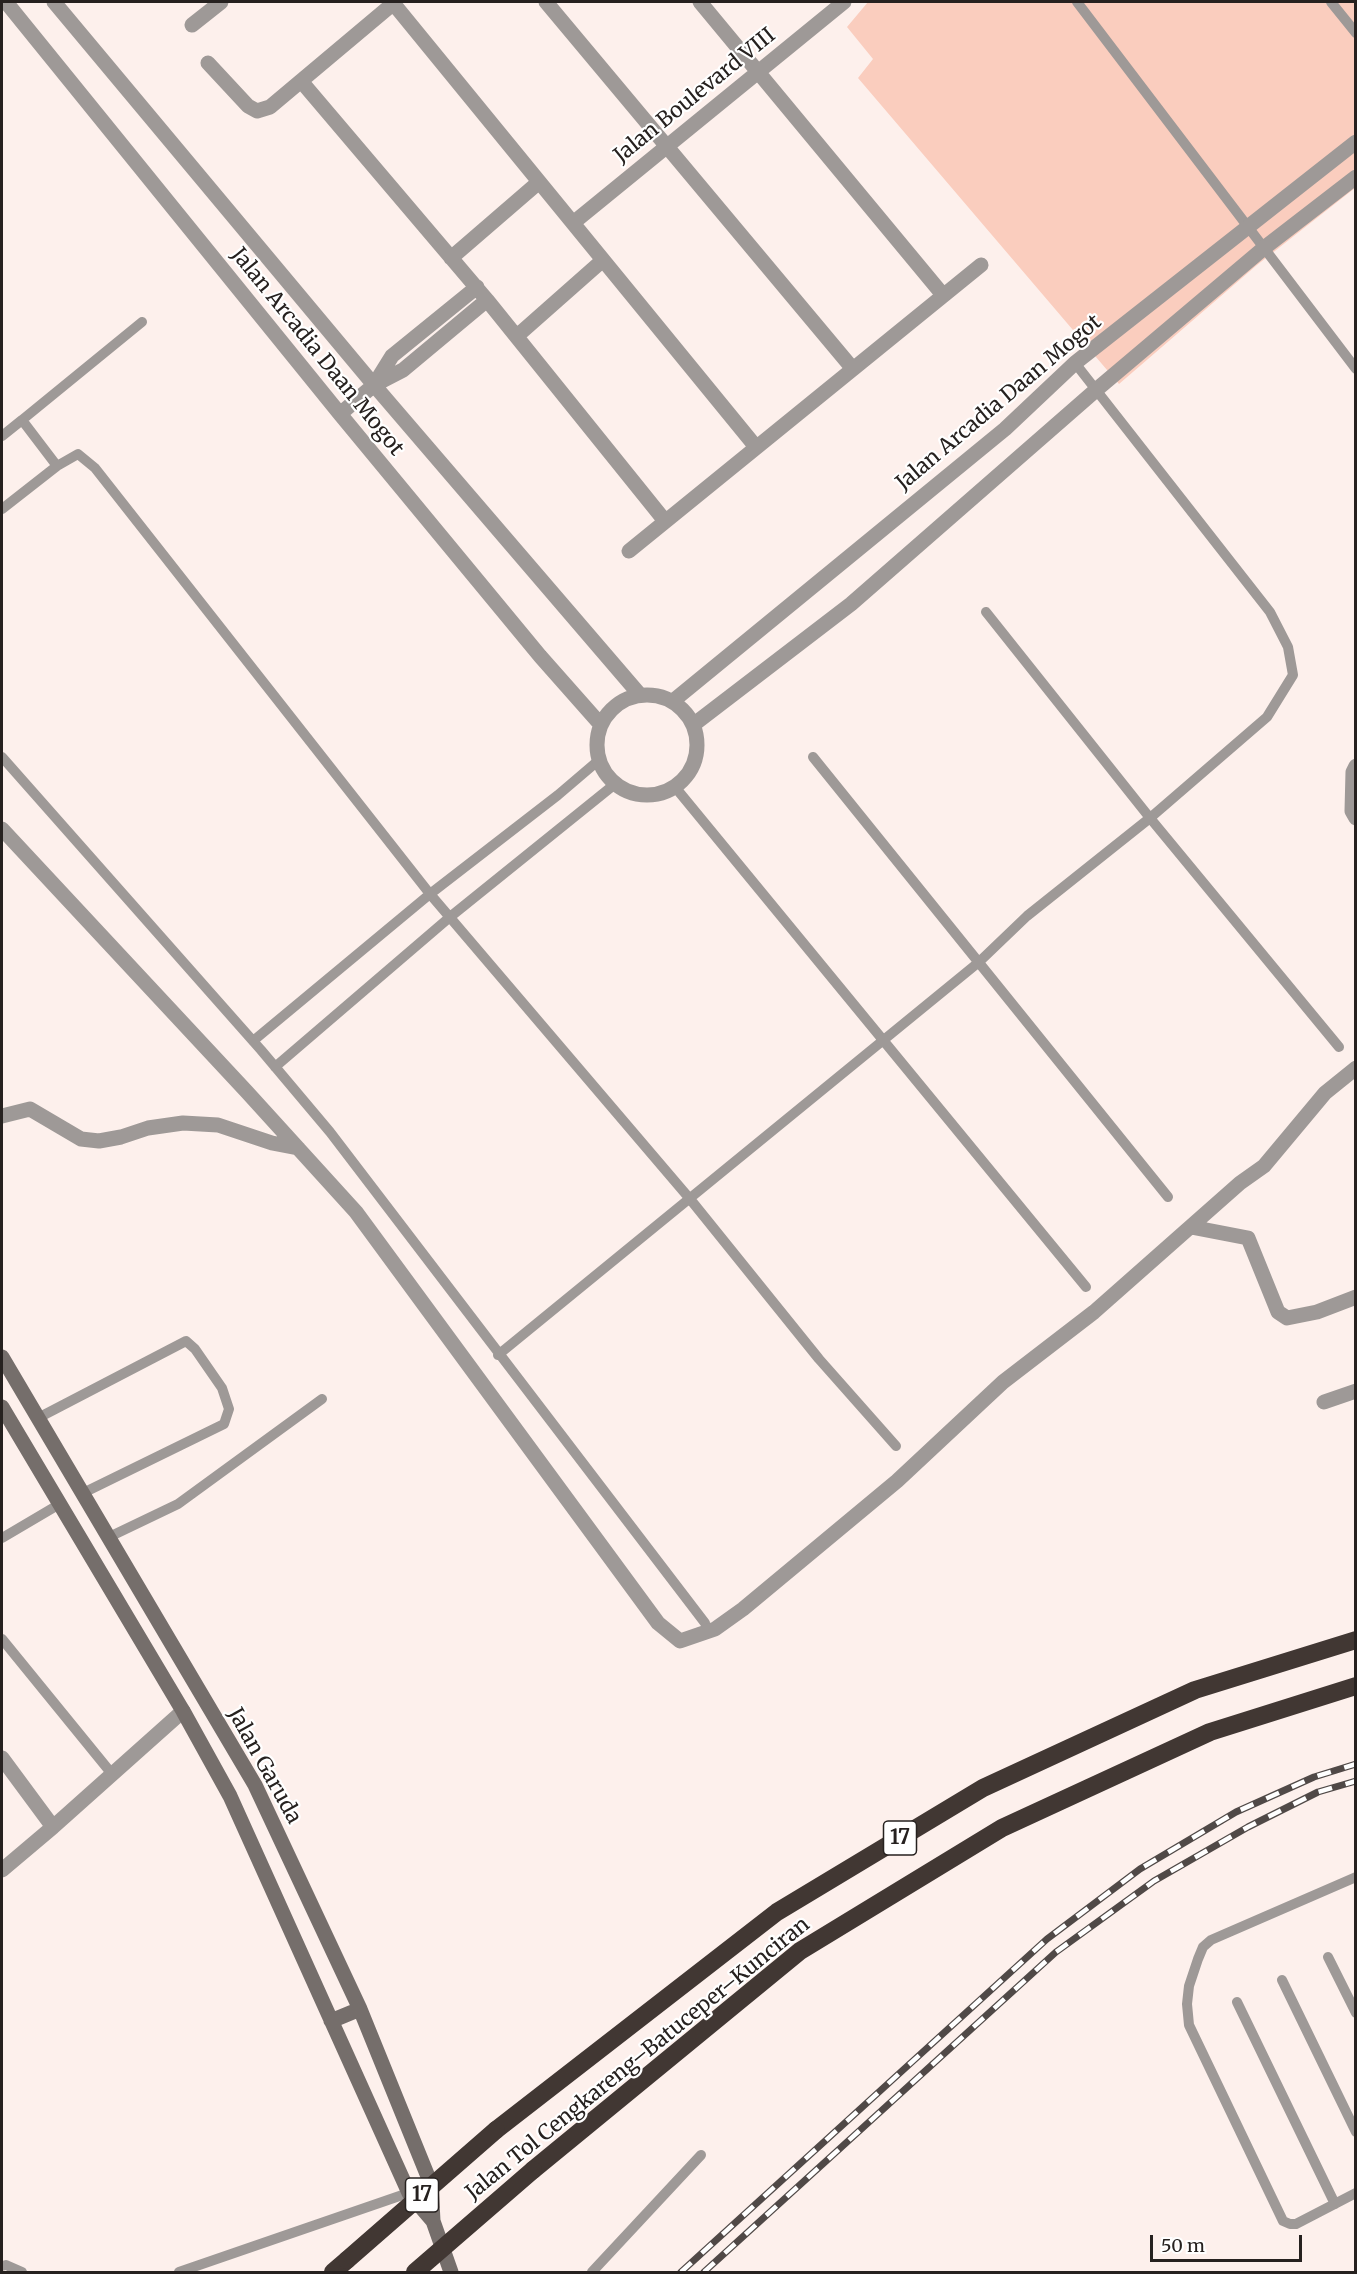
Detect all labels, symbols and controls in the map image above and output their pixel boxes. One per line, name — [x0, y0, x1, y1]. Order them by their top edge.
street label: Jalan Boulevard VIII — [609, 23, 781, 169]
street label: Jalan Arcadia Daan Mogot — [225, 243, 409, 461]
street label: Jalan Arcadia Daan Mogot — [891, 310, 1107, 496]
street label: Jalan Garuda — [222, 1704, 306, 1828]
road number: 17 — [884, 1821, 916, 1855]
street label: Jalan Tol Cengkareng–Batuceper–Kunciran — [461, 1912, 815, 2206]
road number: 17 — [406, 2178, 438, 2212]
scale bar — [1153, 2223, 1304, 2261]
text: 50 m — [1161, 2234, 1205, 2257]

